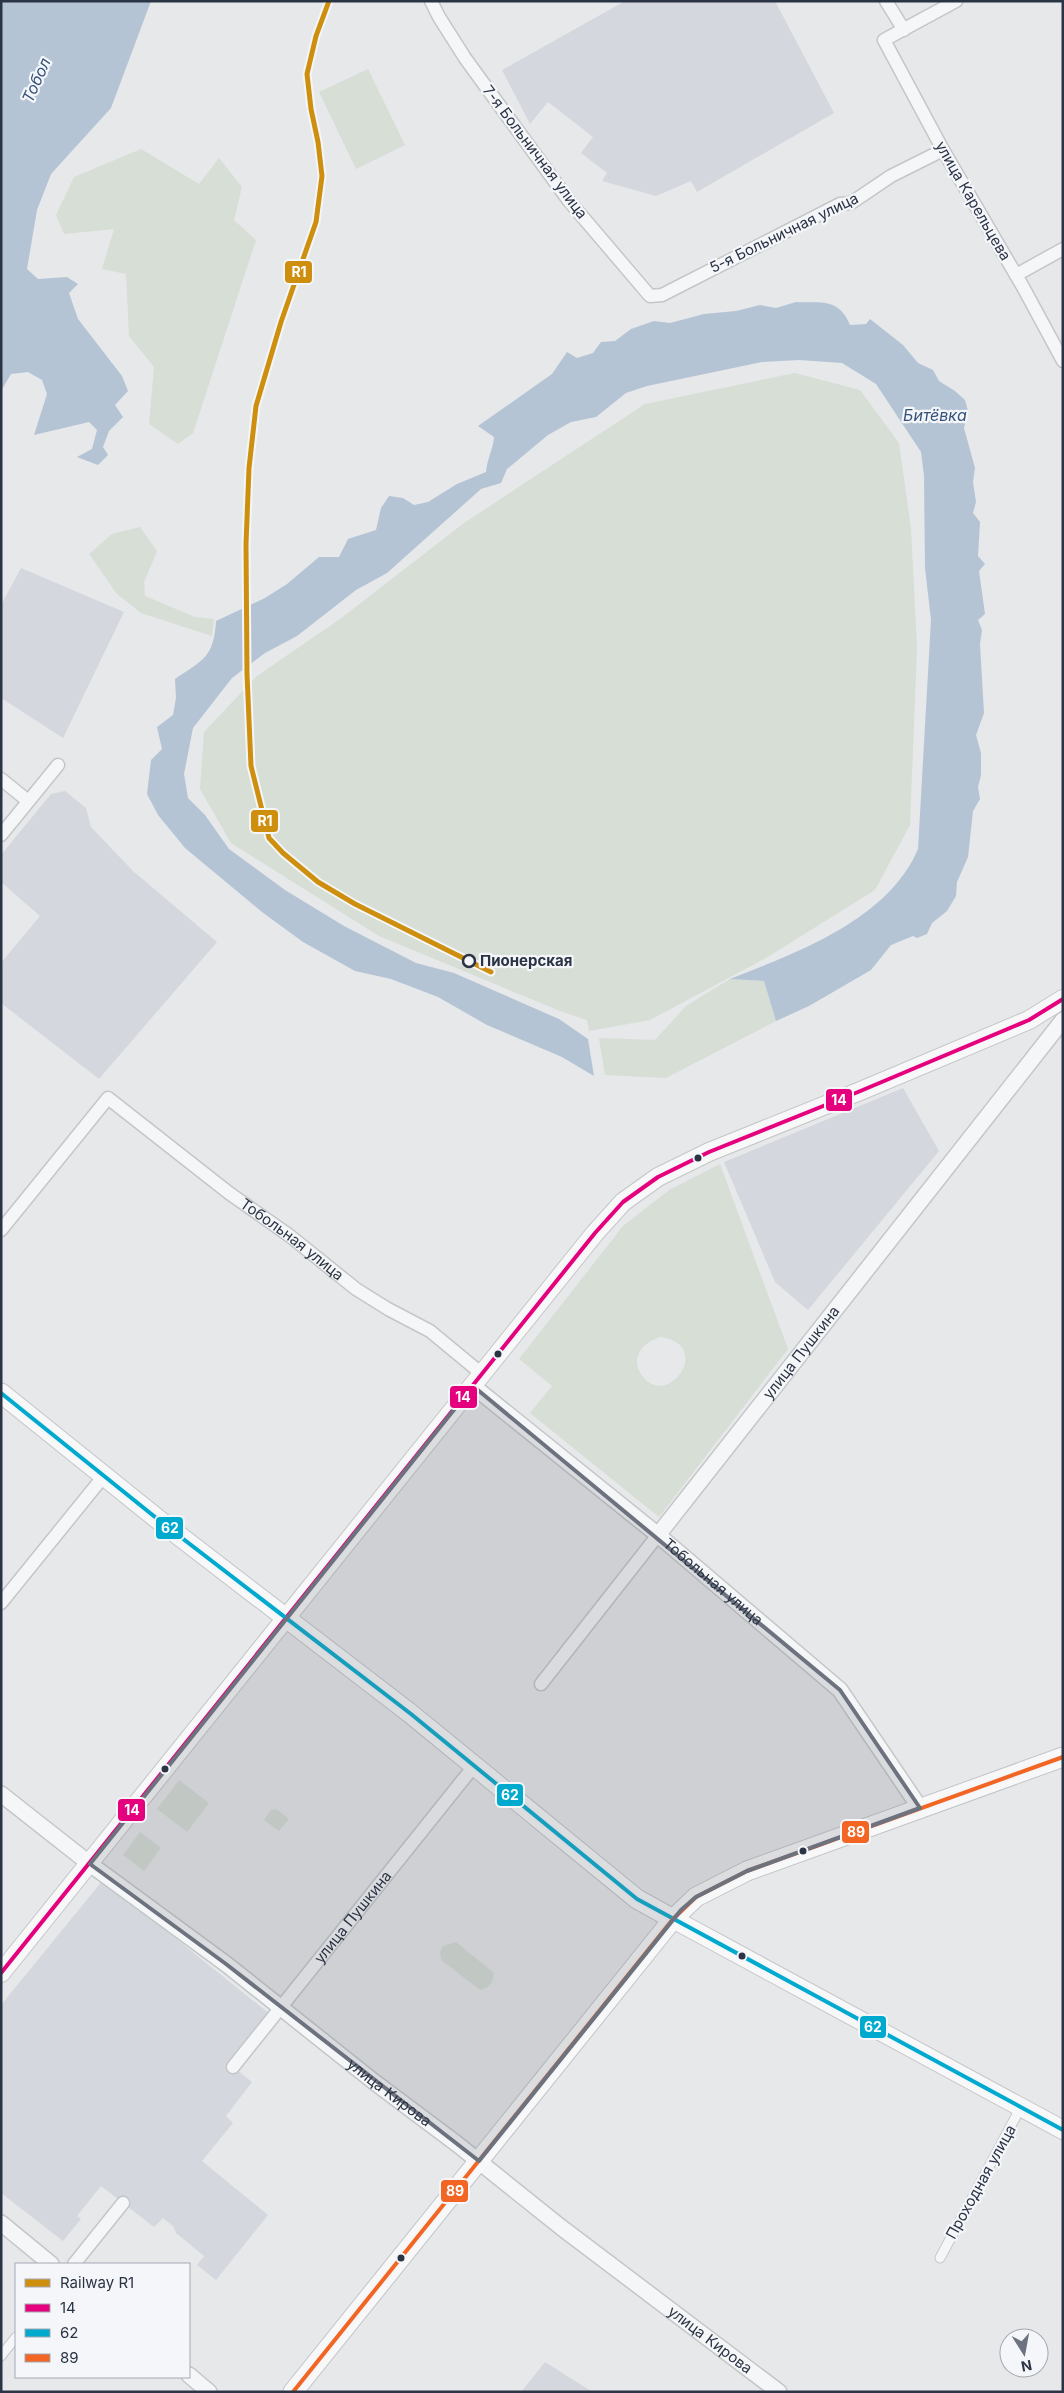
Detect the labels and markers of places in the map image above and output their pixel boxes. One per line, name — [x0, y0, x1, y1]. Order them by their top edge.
place label: Пионерская — [480, 951, 572, 970]
marker: Пионерская — [462, 954, 476, 968]
unlabelled marker — [693, 1153, 703, 1163]
unlabelled marker — [493, 1349, 503, 1359]
unlabelled marker — [160, 1764, 170, 1774]
unlabelled marker — [798, 1846, 808, 1856]
unlabelled marker — [737, 1951, 747, 1961]
unlabelled marker — [396, 2253, 406, 2263]

